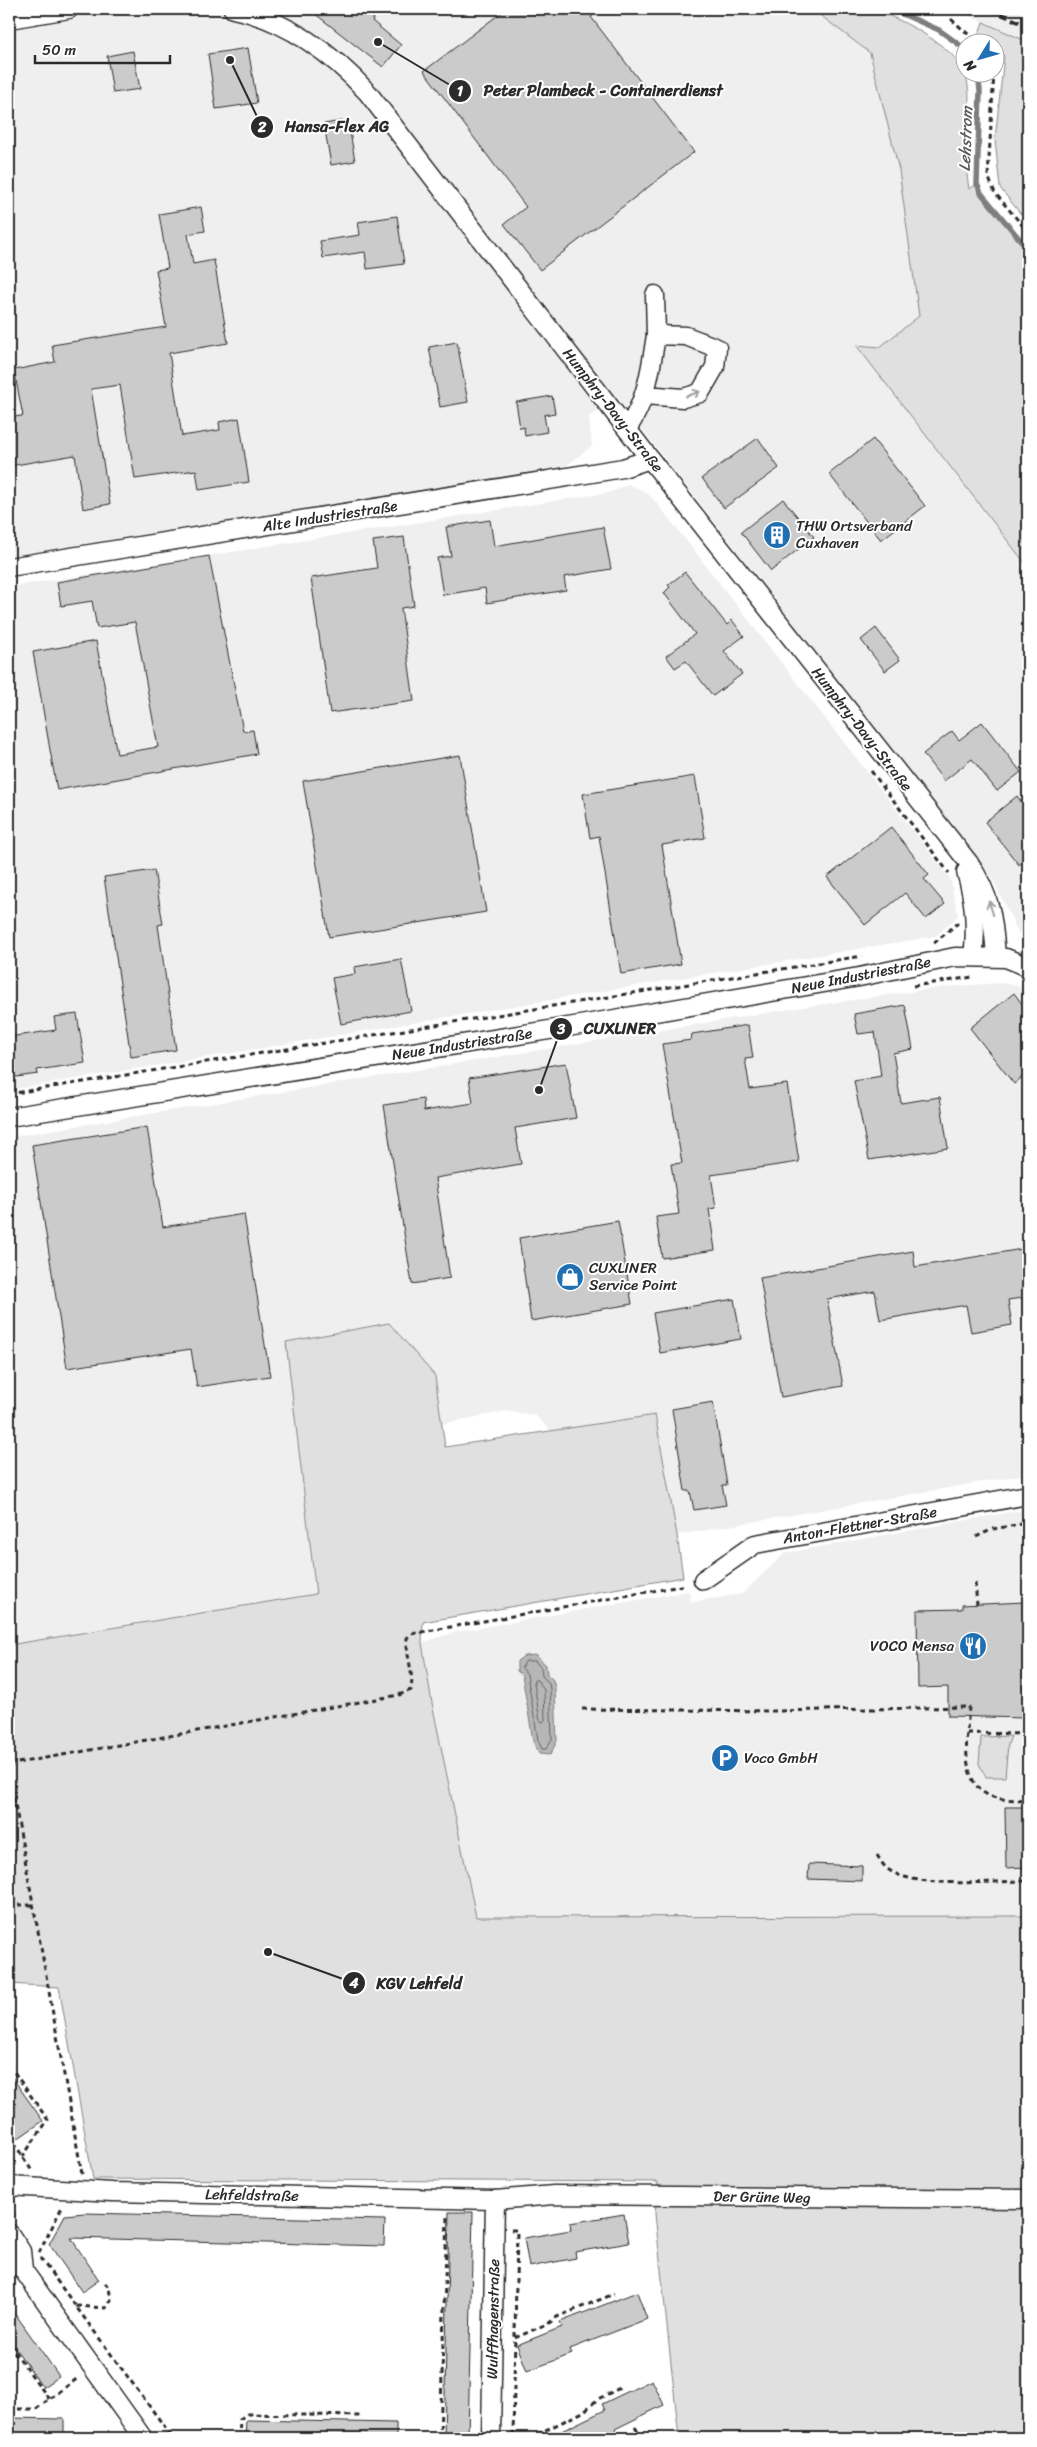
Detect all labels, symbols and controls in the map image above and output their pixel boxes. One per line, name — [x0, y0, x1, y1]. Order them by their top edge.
scale bar — [35, 32, 170, 64]
north arrow — [954, 32, 1004, 82]
text: 50 m — [42, 37, 77, 63]
text: N — [957, 54, 984, 78]
callout: Peter Plambeck - Containerdienst — [447, 75, 733, 106]
text: Peter Plambeck - Containerdienst — [483, 76, 724, 105]
text: 1 — [457, 78, 464, 104]
water label: Lehstrom — [950, 104, 981, 172]
callout: Hansa-Flex AG — [250, 111, 399, 142]
text: Hansa-Flex AG — [284, 112, 389, 141]
text: 2 — [257, 114, 267, 140]
street label: Humphry-Davy-Straße — [556, 342, 670, 478]
one-way arrow — [685, 389, 700, 398]
street label: Alte Industriestraße — [260, 493, 399, 540]
place label: THW Ortsverband Cuxhaven — [796, 513, 913, 556]
building icon: THW Ortsverband Cuxhaven — [762, 520, 792, 550]
street label: Humphry-Davy-Straße — [805, 661, 919, 797]
one-way arrow — [985, 900, 995, 916]
street label: Neue Industriestraße — [789, 949, 933, 1001]
callout: CUXLINER — [548, 1013, 666, 1044]
text: CUXLINER — [583, 1014, 656, 1043]
text: 3 — [556, 1016, 566, 1042]
street label: Neue Industriestraße — [390, 1020, 534, 1068]
place label: CUXLINER Service Point — [589, 1255, 678, 1298]
shop icon: CUXLINER Service Point — [555, 1262, 585, 1292]
street label: Anton-Flettner-Straße — [780, 1499, 939, 1552]
restaurant icon: VOCO Mensa — [958, 1631, 988, 1661]
place label: VOCO Mensa — [870, 1633, 954, 1659]
parking icon: Voco GmbH — [710, 1743, 740, 1773]
place label: Voco GmbH — [744, 1745, 818, 1771]
callout: KGV Lehfeld — [341, 1968, 472, 1999]
text: KGV Lehfeld — [375, 1969, 463, 1998]
text: 4 — [348, 1970, 359, 1996]
street label: Lehfeldstraße — [205, 2181, 299, 2209]
street label: Der Grüne Weg — [713, 2183, 811, 2211]
street label: Wulffhagenstraße — [479, 2258, 507, 2379]

